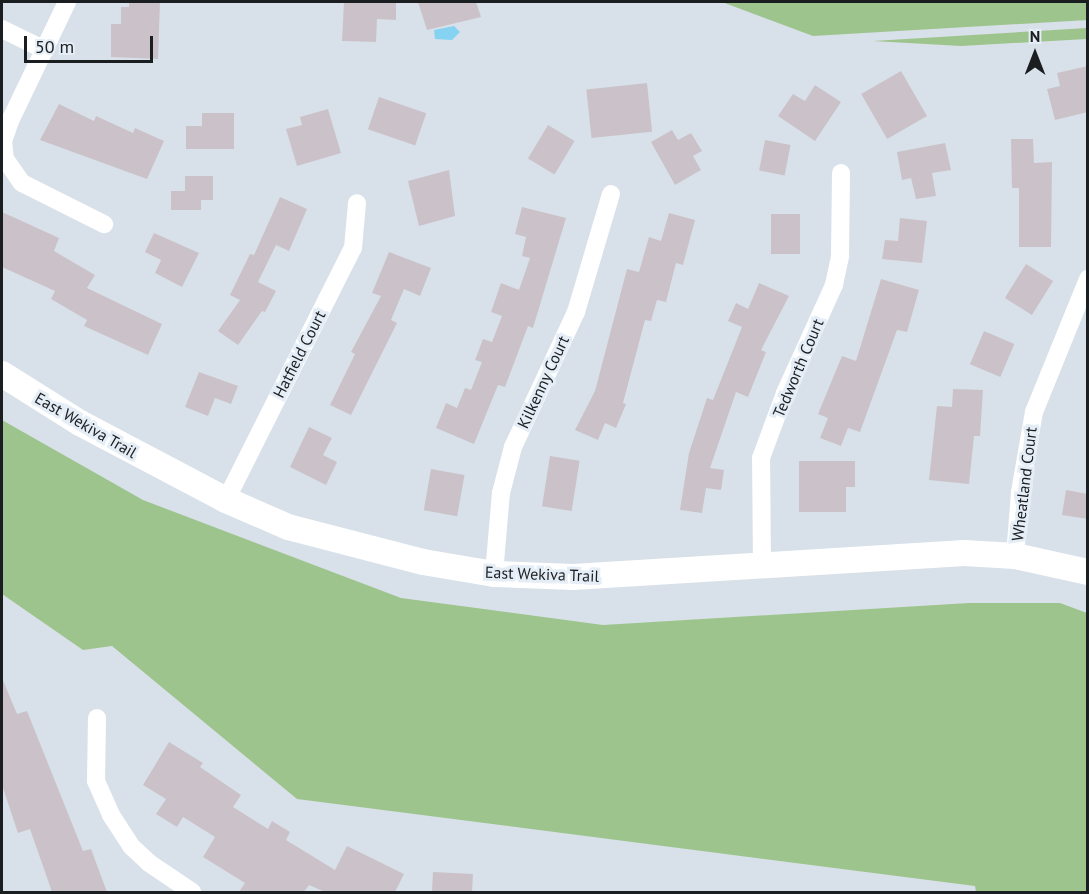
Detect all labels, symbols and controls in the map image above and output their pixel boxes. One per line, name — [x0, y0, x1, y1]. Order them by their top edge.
scale bar — [27, 24, 156, 62]
north arrow — [1005, 24, 1065, 84]
text: N — [1030, 26, 1040, 46]
text: 50 m — [35, 35, 74, 58]
street label: Hatfield Court — [269, 307, 329, 401]
street label: Tedworth Court — [769, 316, 827, 420]
street label: Kilkenny Court — [513, 332, 573, 432]
street label: East Wekiva Trail — [31, 388, 141, 462]
street label: Wheatland Court — [1007, 426, 1041, 542]
street label: East Wekiva Trail — [484, 562, 600, 586]

